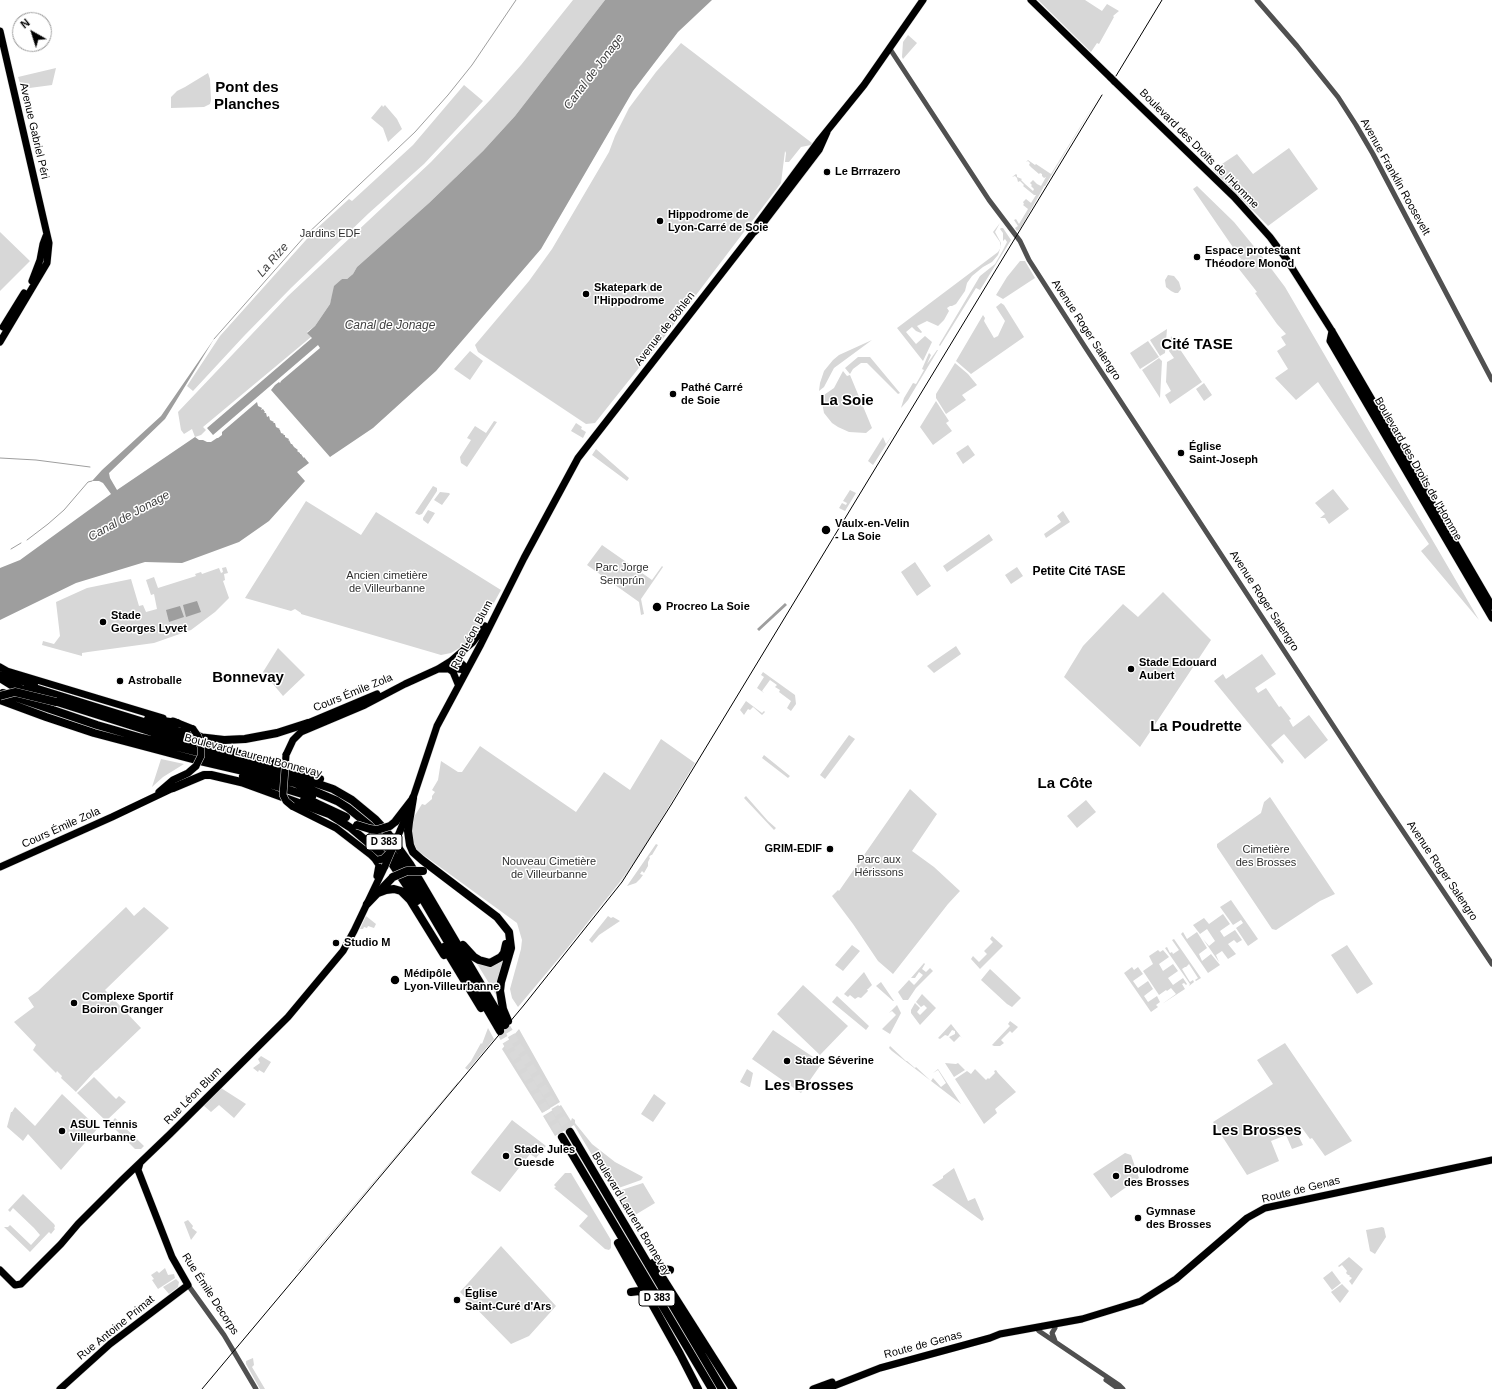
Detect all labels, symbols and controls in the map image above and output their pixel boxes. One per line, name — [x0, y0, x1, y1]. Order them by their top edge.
north arrow — [12, 12, 52, 52]
text: N — [18, 16, 32, 31]
water label: Canal de Jonage — [561, 31, 627, 113]
district label: Pont des Planches — [214, 79, 280, 114]
street label: Avenue Gabriel Péri — [17, 82, 51, 180]
street label: Boulevard des Droits de l'Homme — [1137, 87, 1261, 211]
street label: Avenue Franklin Roosevelt — [1357, 116, 1433, 238]
place label: Le Brrrazero — [835, 165, 900, 179]
marker: Le Brrrazero — [822, 167, 832, 177]
place label: Hippodrome de Lyon-Carré de Soie — [668, 208, 768, 234]
marker: Hippodrome de Lyon-Carré de Soie — [655, 216, 665, 226]
park label: Jardins EDF — [300, 227, 360, 241]
water label: La Rize — [254, 240, 292, 280]
place label: Espace protestant Théodore Monod — [1205, 244, 1300, 270]
marker: Espace protestant Théodore Monod — [1192, 252, 1202, 262]
street label: Avenue Roger Salengro — [1049, 277, 1123, 383]
place label: Skatepark de l'Hippodrome — [594, 281, 664, 307]
marker: Skatepark de l'Hippodrome — [581, 289, 591, 299]
street label: Avenue de Böhlen — [632, 290, 698, 368]
water label: Canal de Jonage — [345, 319, 435, 333]
district label: Cité TASE — [1161, 336, 1233, 354]
place label: Pathé Carré de Soie — [681, 381, 743, 407]
marker: Pathé Carré de Soie — [668, 389, 678, 399]
district label: La Soie — [820, 392, 874, 410]
street label: Boulevard des Droits de l'Homme — [1371, 395, 1465, 543]
place label: Église Saint-Joseph — [1189, 440, 1258, 466]
marker: Église Saint-Joseph — [1176, 448, 1186, 458]
water label: Canal de Jonage — [86, 488, 172, 544]
place label: Vaulx-en-Velin - La Soie — [835, 517, 910, 543]
marker: Vaulx-en-Velin - La Soie — [820, 524, 832, 536]
street label: Avenue Roger Salengro — [1227, 548, 1301, 654]
park label: Parc Jorge Semprún — [595, 561, 649, 587]
district label: Petite Cité TASE — [1032, 565, 1126, 579]
park label: Ancien cimetière de Villeurbanne — [346, 569, 428, 595]
street label: Rue Léon Blum — [448, 598, 496, 672]
place label: Procreo La Soie — [666, 600, 750, 614]
marker: Procreo La Soie — [651, 601, 663, 613]
place label: Stade Georges Lyvet — [111, 609, 187, 635]
marker: Stade Georges Lyvet — [98, 617, 108, 627]
place label: Stade Edouard Aubert — [1139, 656, 1217, 682]
marker: Stade Edouard Aubert — [1126, 664, 1136, 674]
district label: Bonnevay — [212, 669, 284, 687]
street label: Cours Émile Zola — [311, 671, 395, 715]
place label: Astroballe — [128, 674, 182, 688]
marker: Astroballe — [115, 676, 125, 686]
district label: La Poudrette — [1150, 718, 1242, 736]
street label: Boulevard Laurent Bonnevay — [183, 731, 323, 781]
district label: La Côte — [1037, 775, 1093, 793]
street label: Cours Émile Zola — [20, 805, 102, 851]
street label: Avenue Roger Salengro — [1404, 819, 1480, 923]
road number: D 383 — [366, 834, 402, 850]
place label: GRIM-EDIF — [765, 842, 822, 856]
park label: Cimetière des Brosses — [1236, 843, 1296, 869]
marker: GRIM-EDIF — [825, 844, 835, 854]
park label: Parc aux Hérissons — [855, 853, 903, 879]
park label: Nouveau Cimetière de Villeurbanne — [502, 855, 596, 881]
place label: Studio M — [344, 936, 390, 950]
marker: Studio M — [331, 938, 341, 948]
place label: Médipôle Lyon-Villeurbanne — [404, 967, 499, 993]
marker: Médipôle Lyon-Villeurbanne — [389, 974, 401, 986]
place label: Complexe Sportif Boiron Granger — [82, 990, 173, 1016]
marker: Complexe Sportif Boiron Granger — [69, 998, 79, 1008]
place label: Stade Séverine — [795, 1054, 874, 1068]
marker: Stade Séverine — [782, 1056, 792, 1066]
street label: Rue Léon Blum — [162, 1065, 224, 1127]
district label: Les Brosses — [764, 1077, 854, 1095]
place label: ASUL Tennis Villeurbanne — [70, 1118, 138, 1144]
district label: Les Brosses — [1212, 1122, 1302, 1140]
marker: ASUL Tennis Villeurbanne — [57, 1126, 67, 1136]
place label: Stade Jules Guesde — [514, 1143, 575, 1169]
street label: Boulevard Laurent Bonnevay — [589, 1150, 673, 1278]
marker: Stade Jules Guesde — [501, 1151, 511, 1161]
place label: Boulodrome des Brosses — [1124, 1163, 1189, 1189]
marker: Boulodrome des Brosses — [1111, 1171, 1121, 1181]
street label: Route de Genas — [1261, 1174, 1341, 1206]
place label: Gymnase des Brosses — [1146, 1205, 1211, 1231]
marker: Gymnase des Brosses — [1133, 1213, 1143, 1223]
street label: Rue Émile Decorps — [179, 1251, 241, 1337]
place label: Église Saint-Curé d'Ars — [465, 1287, 551, 1313]
road number: D 383 — [639, 1290, 675, 1306]
street label: Rue Antoine Primat — [75, 1293, 157, 1363]
marker: Église Saint-Curé d'Ars — [452, 1295, 462, 1305]
street label: Route de Genas — [883, 1328, 963, 1362]

